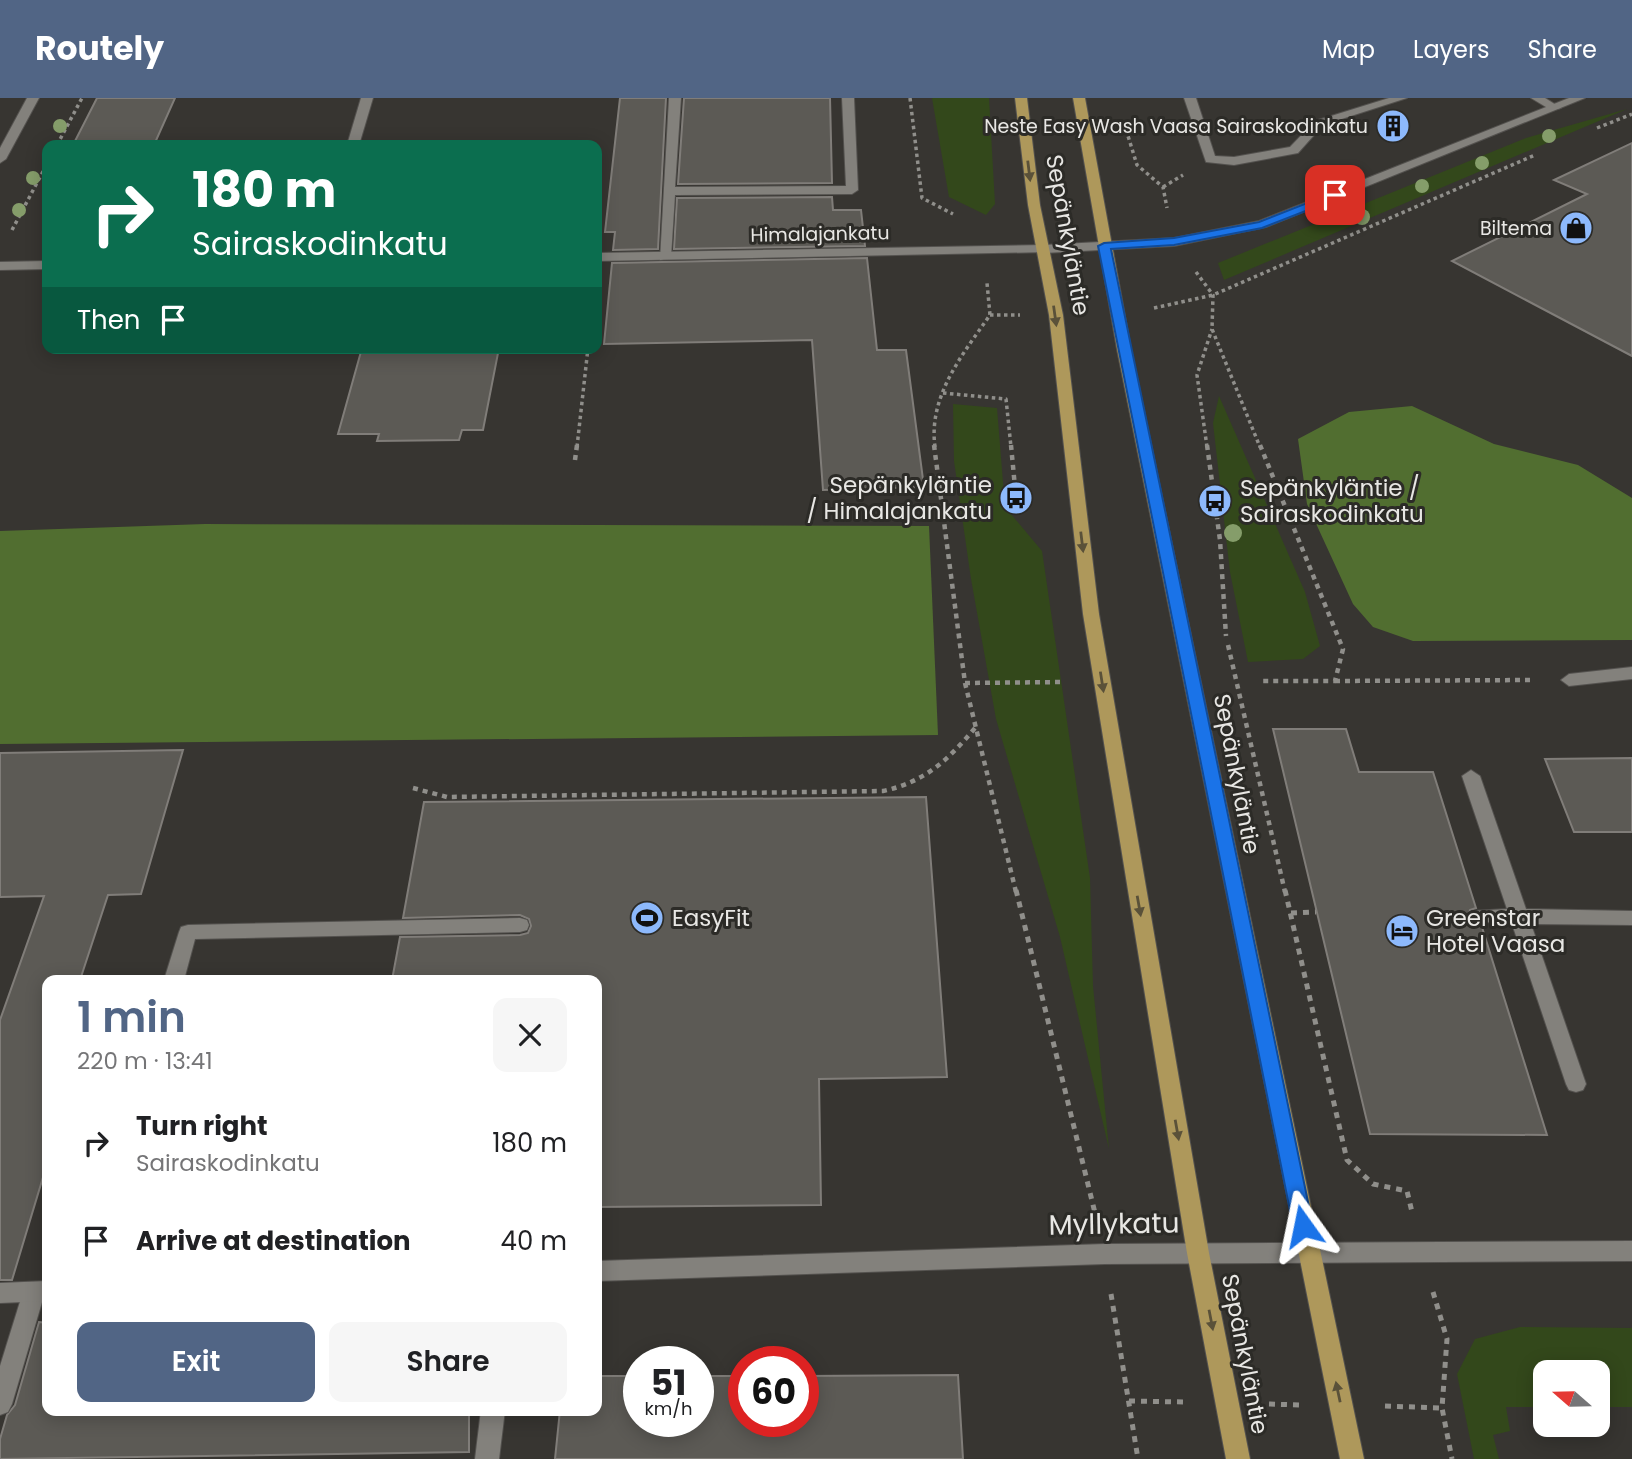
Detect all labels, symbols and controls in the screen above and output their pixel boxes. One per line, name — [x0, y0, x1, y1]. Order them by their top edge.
text: Routely — [35, 25, 164, 72]
text: Map — [1322, 33, 1375, 66]
text: Layers — [1413, 33, 1489, 66]
text: Share — [1527, 33, 1597, 66]
building icon: Neste Easy Wash Vaasa Sairaskodinkatu — [1374, 107, 1412, 145]
place label: Neste Easy Wash Vaasa Sairaskodinkatu — [984, 113, 1368, 140]
street label: Sepänkyläntie — [1038, 152, 1098, 318]
text: 180 m — [192, 156, 336, 224]
one-way arrow — [1024, 160, 1035, 182]
pin — [1305, 165, 1365, 225]
icon: right — [77, 168, 168, 259]
icon: arrive — [1316, 176, 1354, 214]
shop icon: Biltema — [1557, 209, 1595, 247]
place label: Biltema — [1480, 215, 1552, 242]
street label: Himalajankatu — [750, 219, 890, 249]
text: Sairaskodinkatu — [192, 221, 448, 266]
icon: arrive — [154, 301, 192, 339]
text: Then — [77, 302, 140, 338]
one-way arrow — [1050, 305, 1061, 327]
place label: Sepänkyläntie / Himalajankatu — [806, 469, 992, 527]
place label: Sepänkyläntie / Sairaskodinkatu — [1240, 472, 1424, 530]
bus stop icon: Sepänkyläntie / Himalajankatu — [997, 479, 1035, 517]
bus stop icon: Sepänkyläntie / Sairaskodinkatu — [1196, 482, 1234, 520]
one-way arrow — [1077, 531, 1088, 553]
one-way arrow — [1097, 671, 1108, 693]
street label: Sepänkyläntie — [1206, 691, 1268, 857]
one-way arrow — [1134, 895, 1145, 917]
sports icon: EasyFit — [628, 899, 666, 937]
place label: EasyFit — [672, 902, 750, 934]
place label: Greenstar Hotel Vaasa — [1426, 902, 1565, 960]
hotel icon: Greenstar Hotel Vaasa — [1383, 912, 1421, 950]
text: 1 min — [77, 988, 186, 1047]
button: close — [493, 998, 567, 1072]
text: 220 m · 13:41 — [77, 1045, 213, 1077]
text: Turn right — [136, 1108, 268, 1144]
one-way arrow — [1172, 1120, 1183, 1142]
icon: right — [77, 1124, 115, 1162]
text: 180 m — [492, 1125, 567, 1161]
text: Sairaskodinkatu — [136, 1147, 320, 1179]
position arrow — [1266, 1189, 1340, 1263]
street label: Myllykatu — [1048, 1203, 1180, 1245]
icon: arrive — [77, 1222, 115, 1260]
text: Arrive at destination — [136, 1223, 411, 1259]
text: 40 m — [501, 1223, 567, 1259]
street label: Sepänkyläntie — [1214, 1271, 1276, 1437]
one-way arrow — [1206, 1309, 1217, 1331]
button: Exit — [77, 1322, 315, 1402]
button: Share — [329, 1322, 567, 1402]
speed limit sign: 60 — [728, 1346, 819, 1437]
text: 51 — [651, 1358, 686, 1407]
north arrow — [1533, 1360, 1610, 1437]
map controls — [1533, 1360, 1610, 1437]
one-way arrow — [1333, 1381, 1344, 1403]
text: km/h — [645, 1396, 692, 1421]

